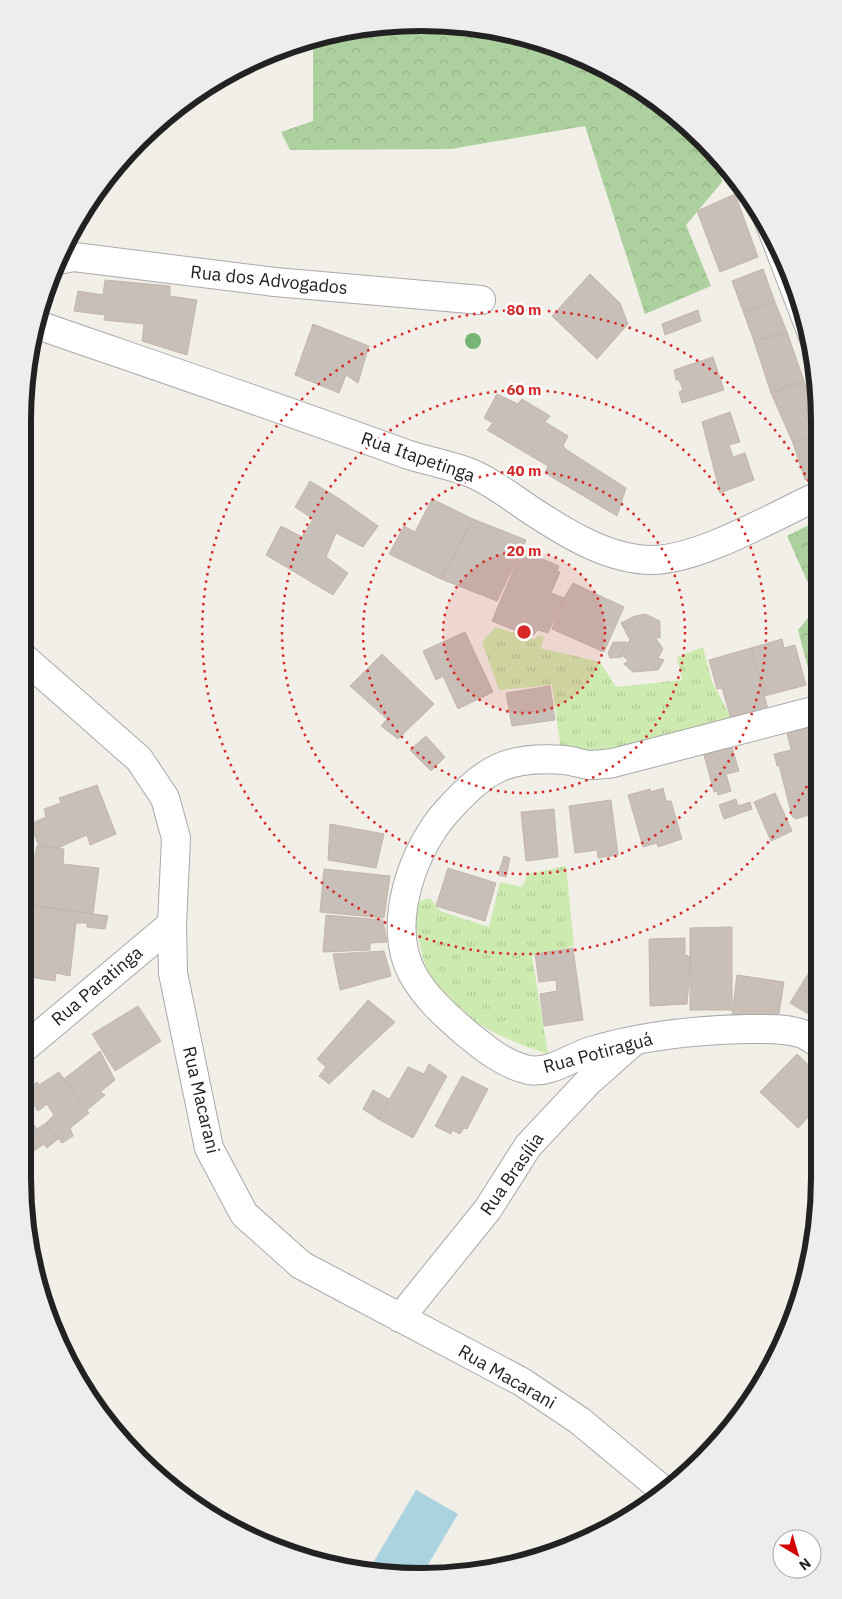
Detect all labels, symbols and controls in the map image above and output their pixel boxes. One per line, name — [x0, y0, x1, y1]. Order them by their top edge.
street label: Rua dos Advogados — [189, 260, 349, 299]
text: 80 m — [507, 300, 541, 319]
text: 60 m — [507, 380, 541, 399]
street label: Rua Itapetinga — [358, 426, 479, 487]
text: 40 m — [507, 461, 541, 480]
text: 20 m — [507, 541, 541, 560]
centre of rings — [515, 623, 533, 641]
street label: Rua Paratinga — [46, 941, 147, 1030]
street label: Rua Potiraguá — [541, 1027, 656, 1078]
street label: Rua Macarani — [178, 1044, 225, 1156]
street label: Rua Brasília — [475, 1128, 549, 1220]
street label: Rua Macarani — [454, 1339, 560, 1414]
north arrow — [772, 1529, 822, 1579]
text: N — [795, 1554, 815, 1574]

